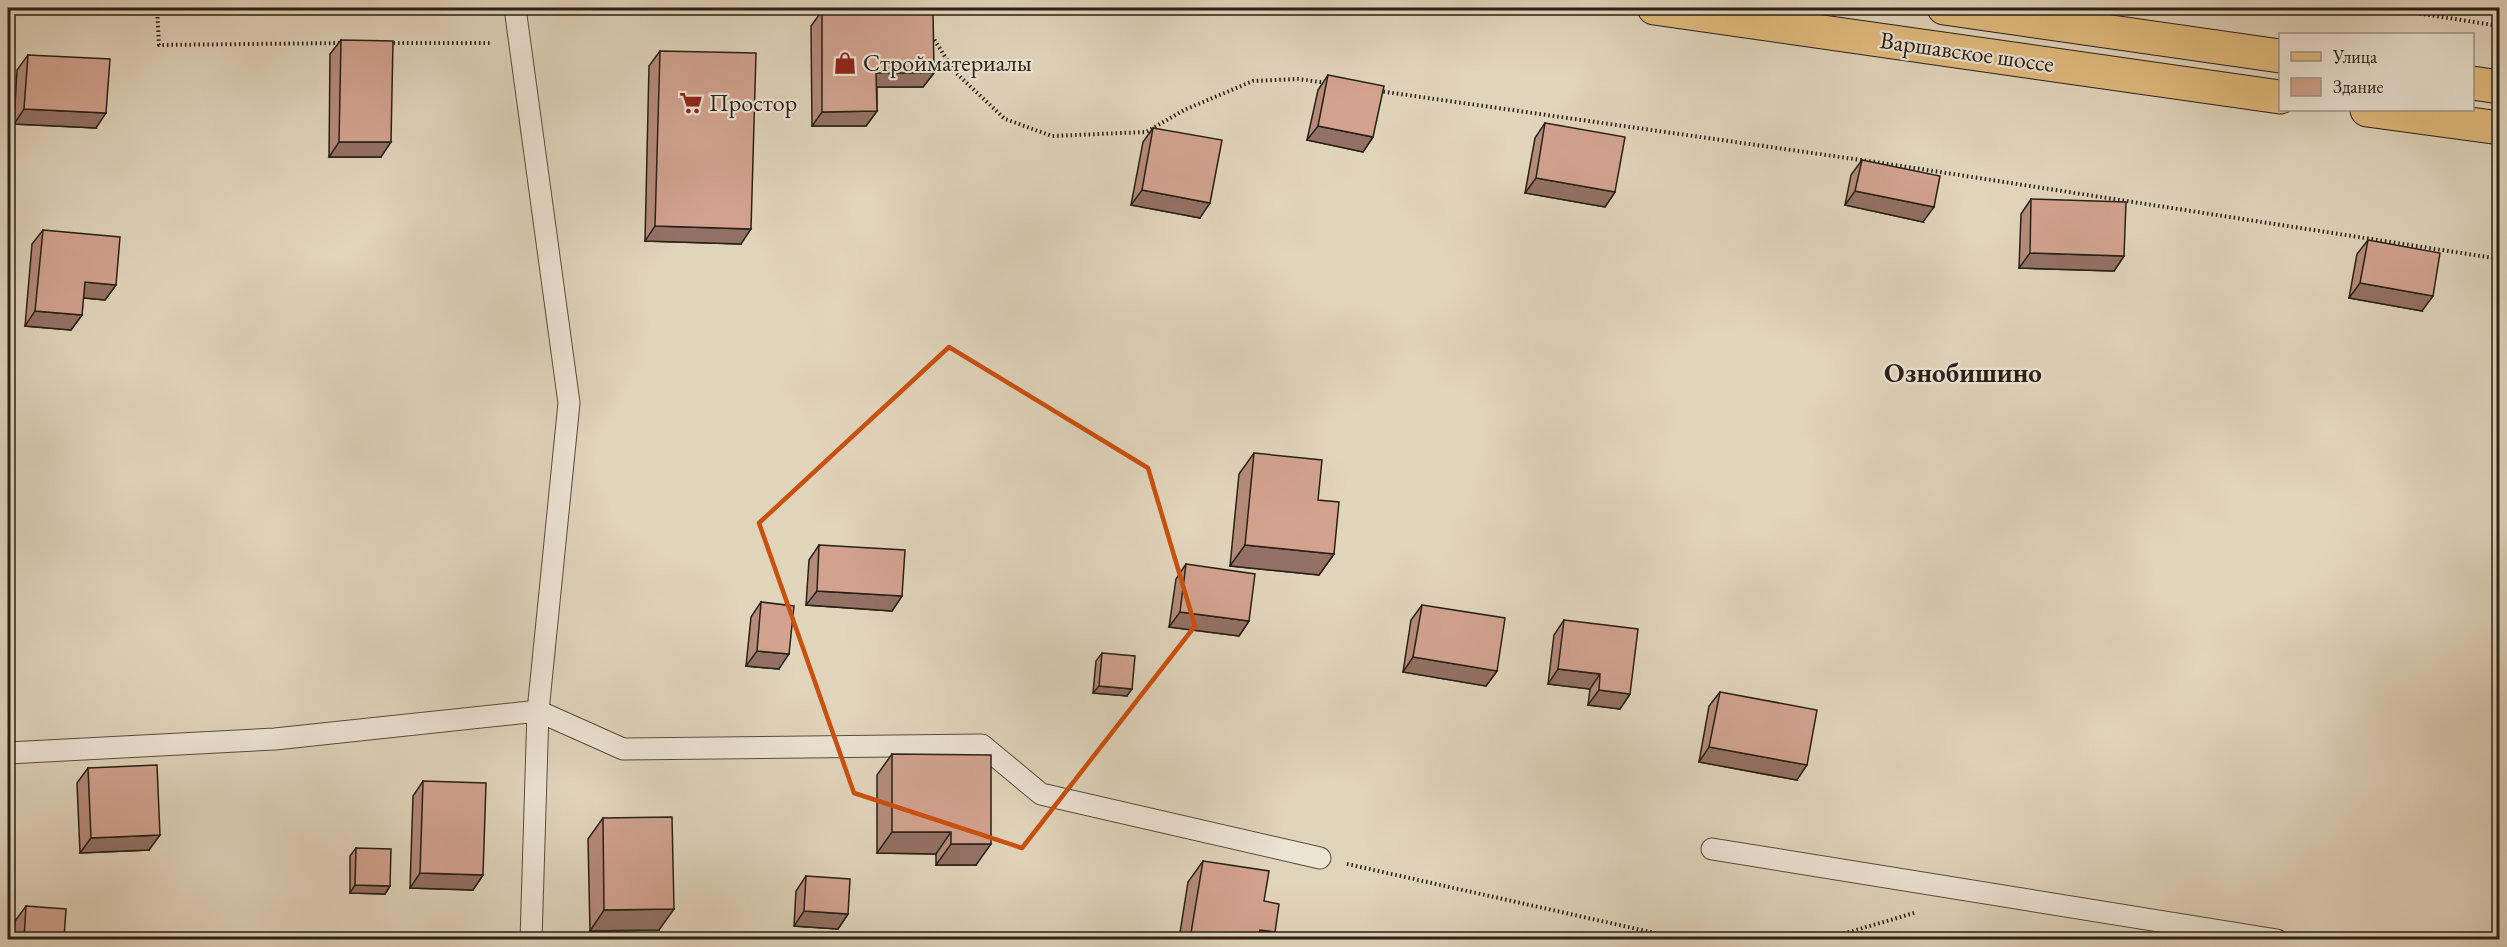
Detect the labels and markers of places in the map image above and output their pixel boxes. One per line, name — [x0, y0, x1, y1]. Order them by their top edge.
place label: Стройматериалы — [863, 47, 1032, 78]
shop icon: Стройматериалы — [832, 50, 858, 76]
place label: Простор — [709, 87, 797, 118]
supermarket icon: Простор — [678, 90, 704, 116]

